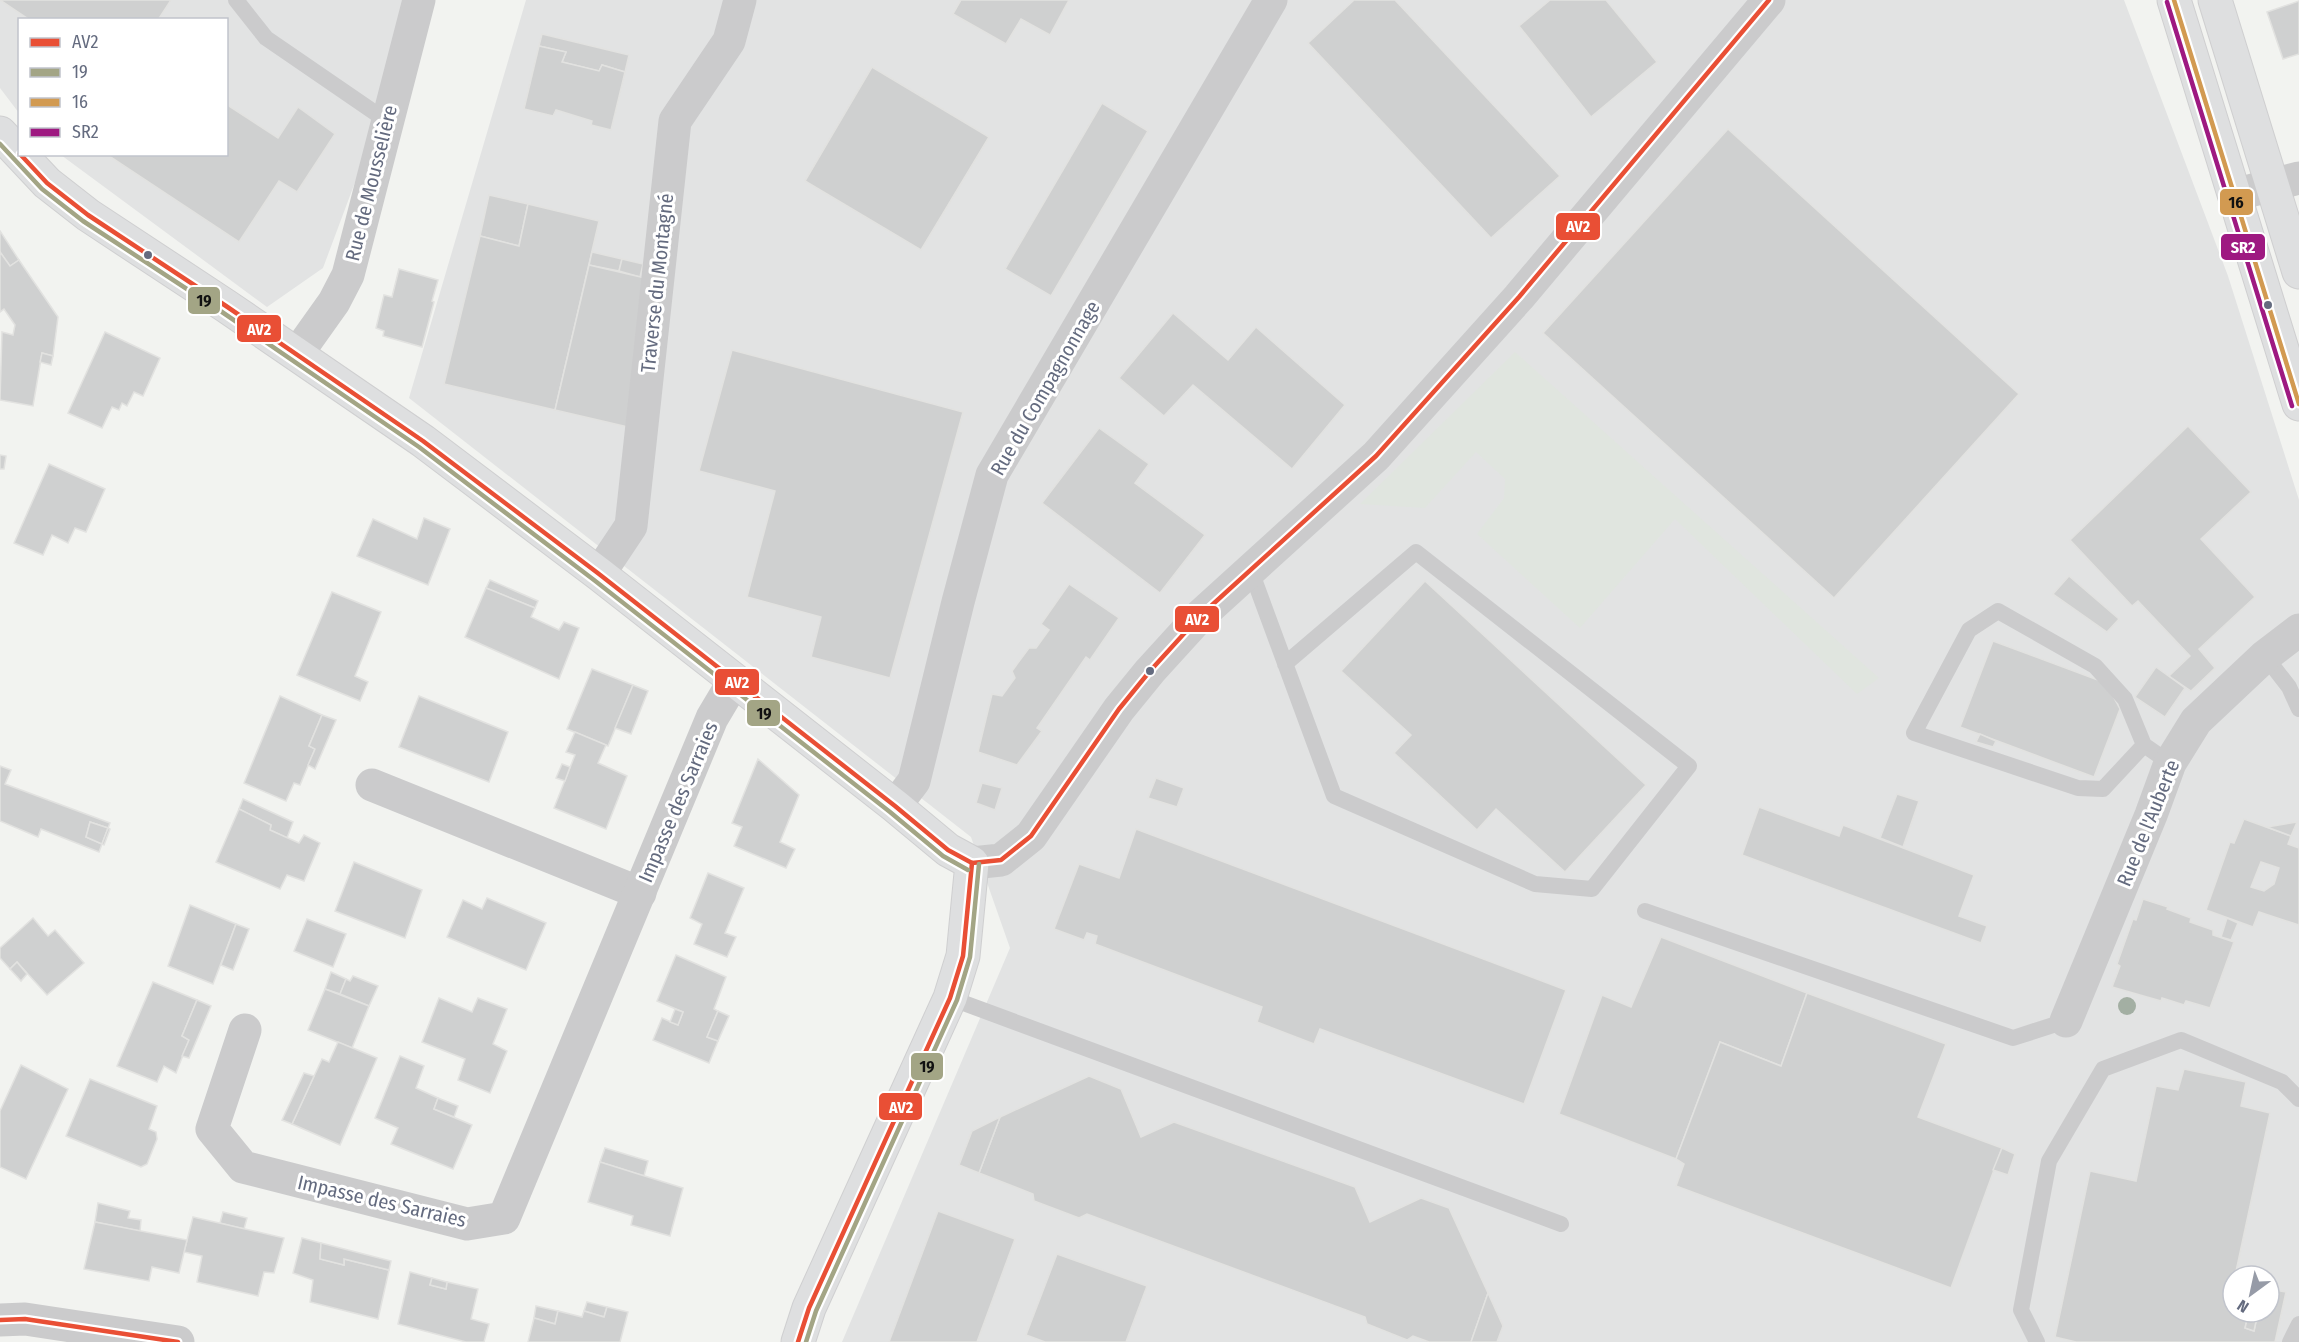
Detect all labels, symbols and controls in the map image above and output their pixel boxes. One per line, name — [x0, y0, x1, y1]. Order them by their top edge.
legend — [18, 18, 228, 156]
text: AV2 — [72, 31, 98, 53]
text: 19 — [72, 61, 88, 83]
text: 16 — [72, 91, 88, 113]
street label: Rue de Mousselière — [340, 103, 402, 263]
text: SR2 — [72, 121, 99, 143]
line badge: 16 — [2219, 188, 2254, 216]
street label: Traverse du Montagné — [636, 192, 678, 374]
text: 16 — [2228, 193, 2244, 212]
line badge: AV2 — [1555, 212, 1601, 241]
text: AV2 — [1565, 217, 1591, 236]
line badge: SR2 — [2220, 233, 2266, 261]
text: SR2 — [2231, 238, 2256, 257]
unlabelled marker — [142, 249, 154, 261]
line badge: 19 — [187, 286, 221, 315]
text: 19 — [196, 291, 212, 310]
street label: Rue du Compagnonnage — [985, 296, 1105, 480]
unlabelled marker — [2262, 299, 2274, 311]
line badge: AV2 — [236, 314, 282, 343]
text: AV2 — [246, 320, 272, 339]
line badge: AV2 — [1174, 605, 1220, 633]
text: AV2 — [1184, 610, 1210, 629]
unlabelled marker — [1144, 665, 1156, 677]
line badge: AV2 — [714, 668, 760, 696]
text: AV2 — [724, 673, 750, 692]
line badge: 19 — [746, 699, 781, 727]
text: 19 — [756, 704, 772, 723]
street label: Impasse des Sarraies — [633, 718, 723, 886]
street label: Rue de l'Auberte — [2112, 756, 2184, 890]
line badge: 19 — [910, 1052, 944, 1081]
text: 19 — [919, 1057, 935, 1076]
line badge: AV2 — [878, 1092, 923, 1121]
text: AV2 — [888, 1098, 914, 1117]
street label: Impasse des Sarraies — [295, 1170, 469, 1232]
north arrow — [2221, 1264, 2281, 1324]
text: N — [2234, 1296, 2252, 1317]

